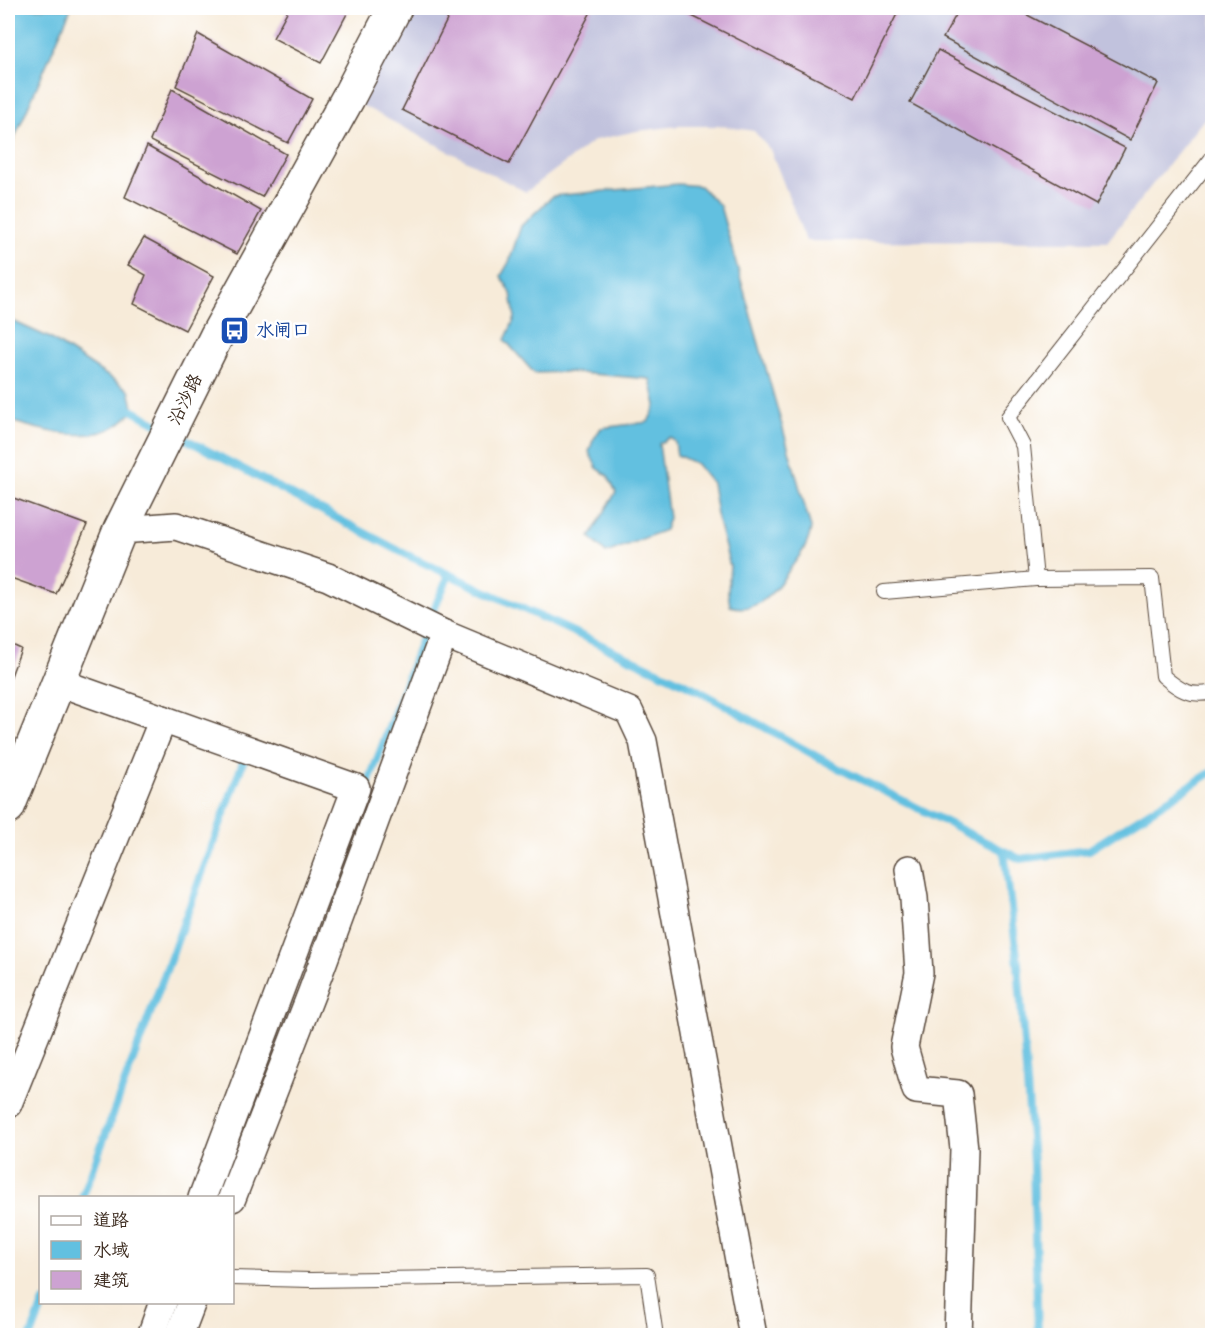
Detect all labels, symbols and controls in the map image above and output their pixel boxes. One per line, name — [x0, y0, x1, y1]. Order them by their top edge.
bus stop icon: 水闸口 — [219, 314, 251, 346]
place label: 水闸口 — [256, 318, 310, 341]
street label: 沿沙路 — [162, 369, 207, 428]
legend — [39, 1196, 234, 1304]
text: 道路 — [93, 1208, 129, 1231]
text: 水域 — [93, 1238, 129, 1261]
text: 建筑 — [93, 1268, 129, 1291]

